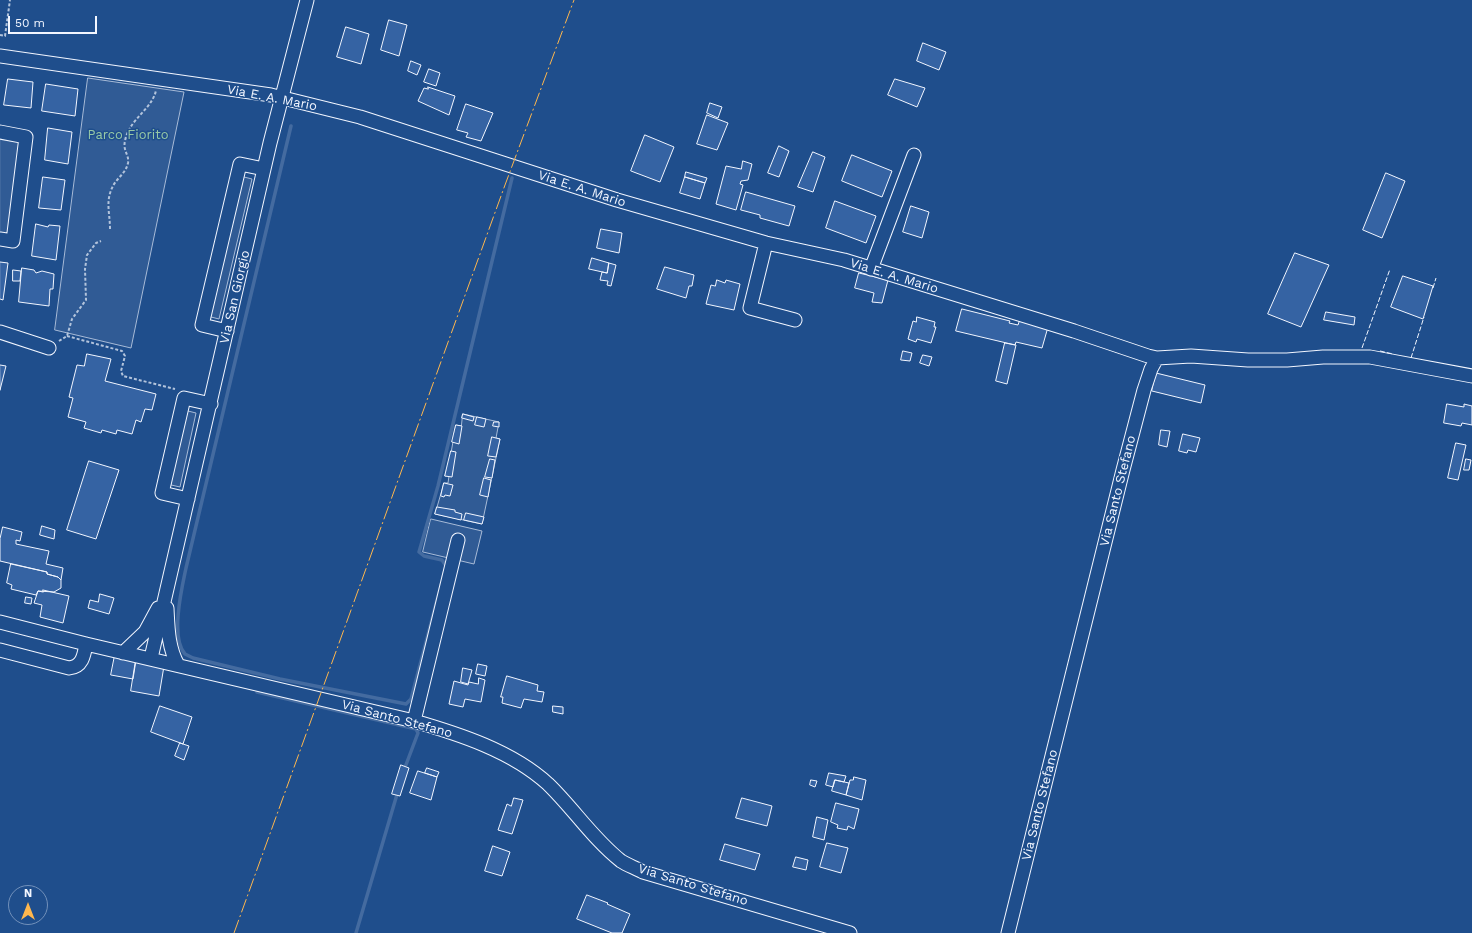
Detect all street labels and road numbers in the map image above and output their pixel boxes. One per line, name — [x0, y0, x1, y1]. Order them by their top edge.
street label: Via E. A. Mario — [226, 82, 318, 114]
street label: Via E. A. Mario — [536, 167, 628, 211]
street label: Via San Giorgio — [217, 249, 253, 345]
street label: Via E. A. Mario — [848, 255, 940, 297]
street label: Via Santo Stefano — [1097, 434, 1139, 548]
street label: Via Santo Stefano — [340, 697, 454, 741]
street label: Via Santo Stefano — [1019, 748, 1061, 862]
street label: Via Santo Stefano — [636, 861, 750, 909]

